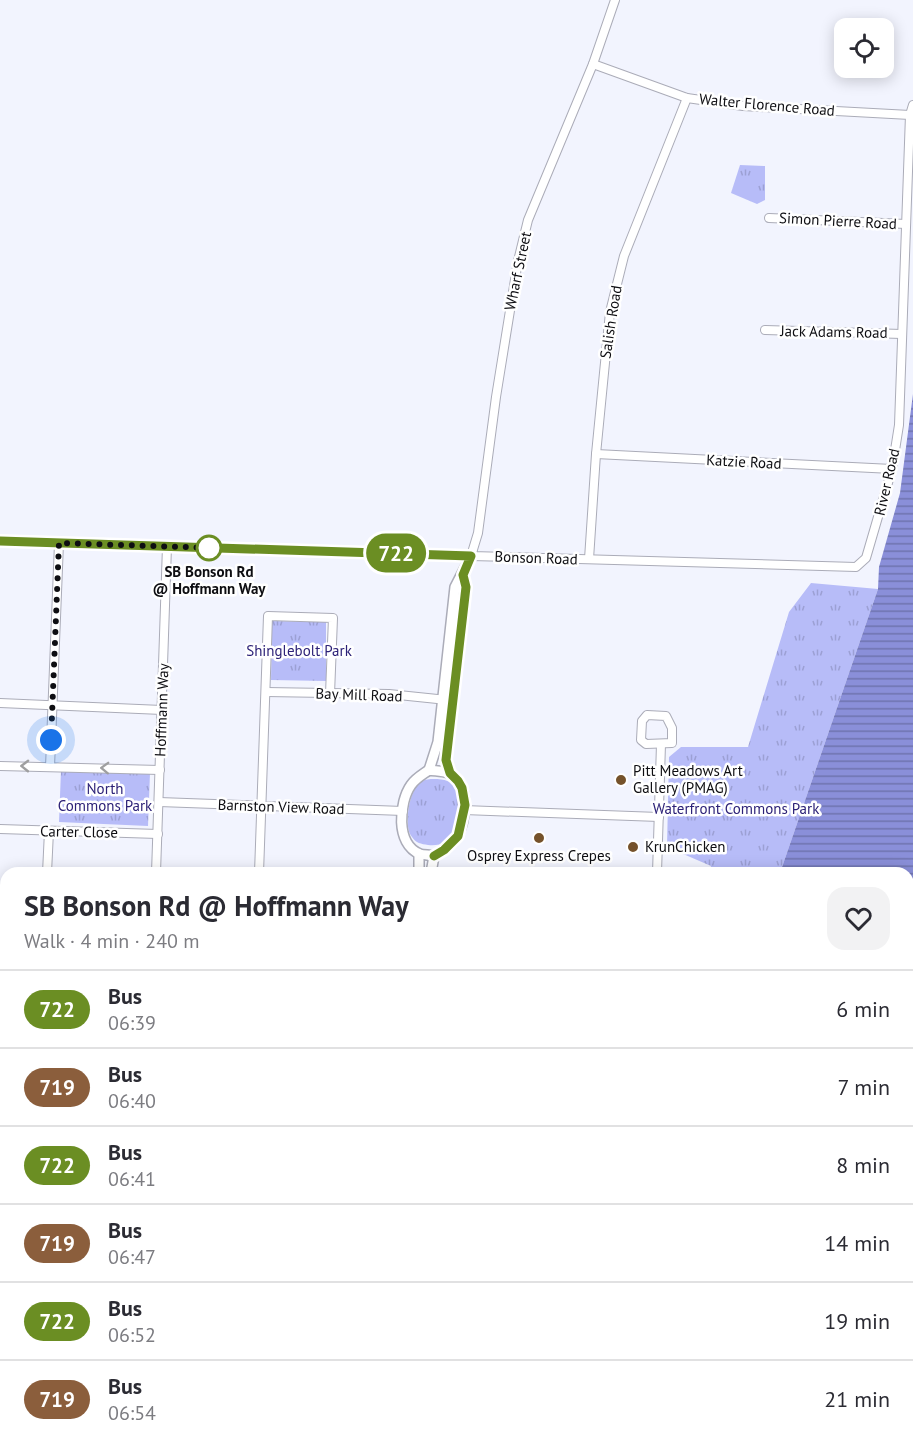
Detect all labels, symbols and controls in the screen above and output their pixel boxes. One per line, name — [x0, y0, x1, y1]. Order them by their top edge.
map controls — [834, 18, 894, 78]
button: locate — [834, 18, 894, 78]
street label: Walter Florence Road — [698, 89, 836, 120]
street label: Simon Pierre Road — [779, 208, 897, 233]
street label: Wharf Street — [500, 230, 535, 312]
street label: Salish Road — [595, 284, 626, 360]
street label: Jack Adams Road — [779, 321, 888, 342]
street label: River Road — [870, 446, 903, 517]
street label: Katzie Road — [706, 450, 782, 473]
line badge: 722 — [362, 534, 430, 572]
marker: SB Bonson Rd @ Hoffmann Way — [196, 535, 222, 561]
text: 722 — [378, 540, 414, 567]
street label: Bonson Road — [494, 547, 578, 568]
place label: SB Bonson Rd @ Hoffmann Way — [152, 562, 266, 598]
park label: Shinglebolt Park — [246, 641, 353, 660]
street label: Hoffmann Way — [150, 663, 173, 757]
street label: Bay Mill Road — [315, 683, 403, 706]
your location — [36, 725, 66, 755]
one-way arrow — [21, 760, 30, 772]
place label: Pitt Meadows Art Gallery (PMAG) — [633, 761, 743, 797]
one-way arrow — [101, 762, 110, 775]
marker: Pitt Meadows Art Gallery (PMAG) — [614, 773, 628, 787]
park label: North Commons Park — [58, 779, 153, 815]
street label: Barnston View Road — [217, 795, 345, 818]
park label: Waterfront Commons Park — [653, 799, 820, 818]
street label: Carter Close — [40, 821, 118, 842]
marker: Osprey Express Crepes — [532, 831, 546, 845]
place label: KrunChicken — [645, 837, 726, 856]
marker: KrunChicken — [626, 840, 640, 854]
place label: Osprey Express Crepes — [467, 846, 611, 865]
text: SB Bonson Rd @ Hoffmann Way — [24, 887, 409, 924]
button: heart — [827, 887, 890, 950]
text: Walk · 4 min · 240 m — [24, 928, 200, 954]
text: Bus — [108, 982, 142, 1010]
text: 6 min — [836, 995, 890, 1023]
text: 722 — [39, 996, 75, 1023]
text: 06:39 — [108, 1010, 156, 1036]
text: Bus — [108, 1060, 142, 1088]
text: 7 min — [838, 1073, 890, 1101]
text: 719 — [39, 1074, 75, 1101]
text: 06:40 — [108, 1088, 156, 1114]
text: Bus — [108, 1138, 142, 1166]
text: 8 min — [836, 1151, 890, 1179]
text: 722 — [39, 1152, 75, 1179]
text: 06:41 — [108, 1166, 156, 1192]
text: Bus — [108, 1216, 142, 1244]
text: 14 min — [824, 1229, 890, 1257]
text: 719 — [39, 1230, 75, 1257]
text: 06:47 — [108, 1244, 156, 1270]
text: Bus — [108, 1294, 142, 1322]
text: 19 min — [824, 1307, 890, 1335]
text: 722 — [39, 1308, 75, 1335]
text: 06:52 — [108, 1322, 156, 1348]
text: Bus — [108, 1372, 142, 1400]
text: 21 min — [824, 1385, 890, 1413]
text: 719 — [39, 1386, 75, 1413]
text: 06:54 — [108, 1400, 156, 1426]

